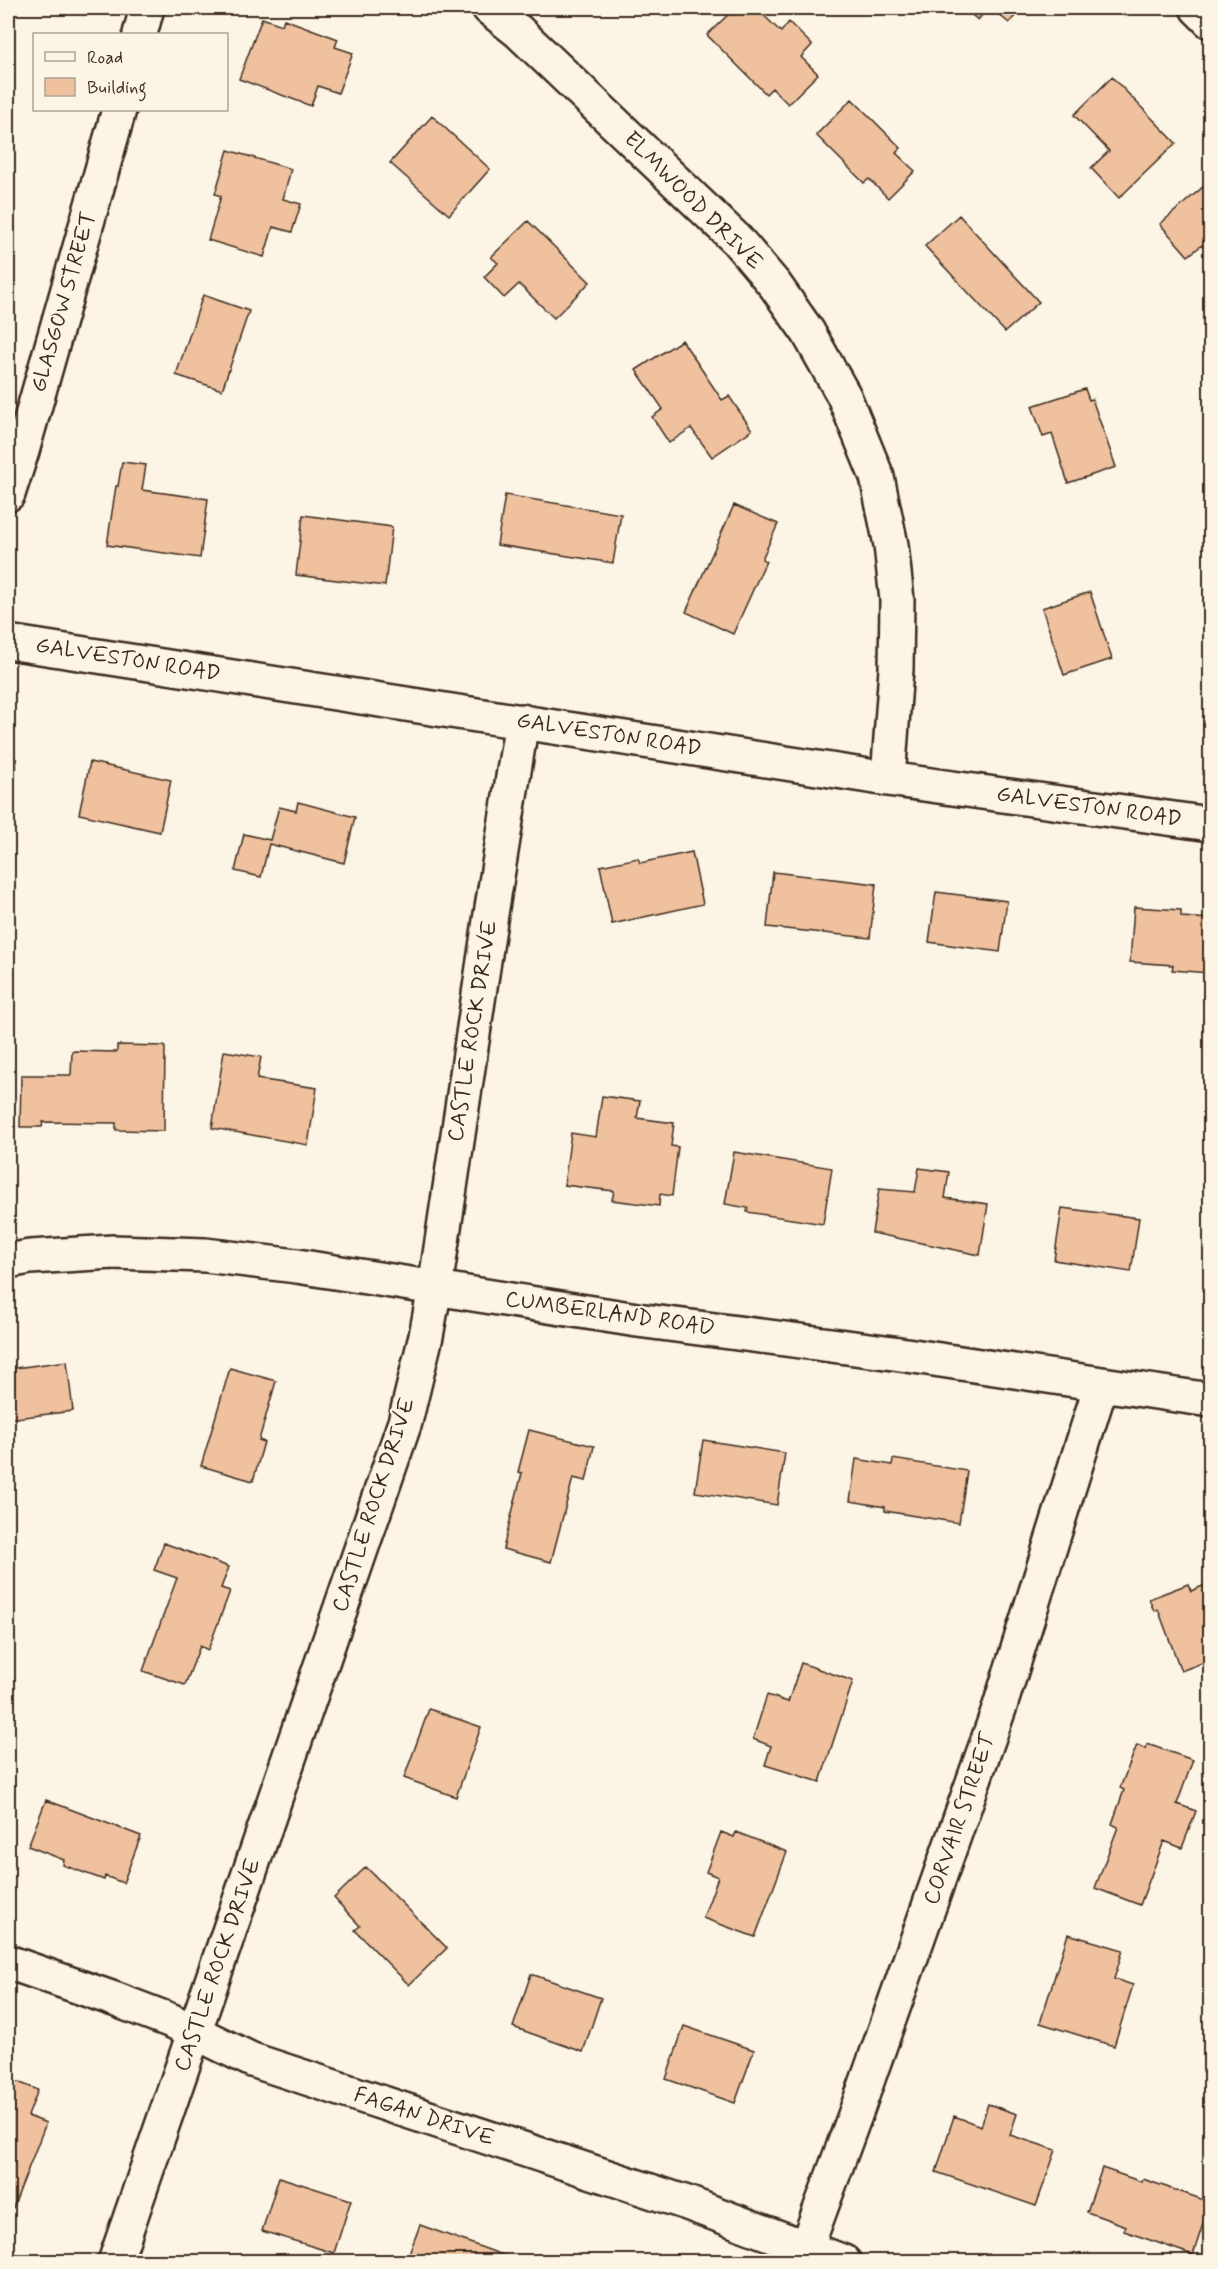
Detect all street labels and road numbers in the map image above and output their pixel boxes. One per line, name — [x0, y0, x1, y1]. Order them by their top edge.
street label: ELMWOOD DRIVE — [618, 126, 768, 276]
street label: GLASGOW STREET — [25, 209, 103, 395]
street label: GALVESTON ROAD — [34, 632, 222, 688]
street label: GALVESTON ROAD — [515, 707, 703, 763]
street label: GALVESTON ROAD — [995, 780, 1183, 834]
street label: CASTLE ROCK DRIVE — [442, 918, 504, 1144]
street label: CUMBERLAND ROAD — [503, 1285, 717, 1343]
street label: CASTLE ROCK DRIVE — [326, 1394, 422, 1616]
street label: CORVAIR STREET — [917, 1728, 1003, 1909]
street label: CASTLE ROCK DRIVE — [168, 1855, 268, 2075]
street label: FAGAN DRIVE — [350, 2081, 498, 2153]

